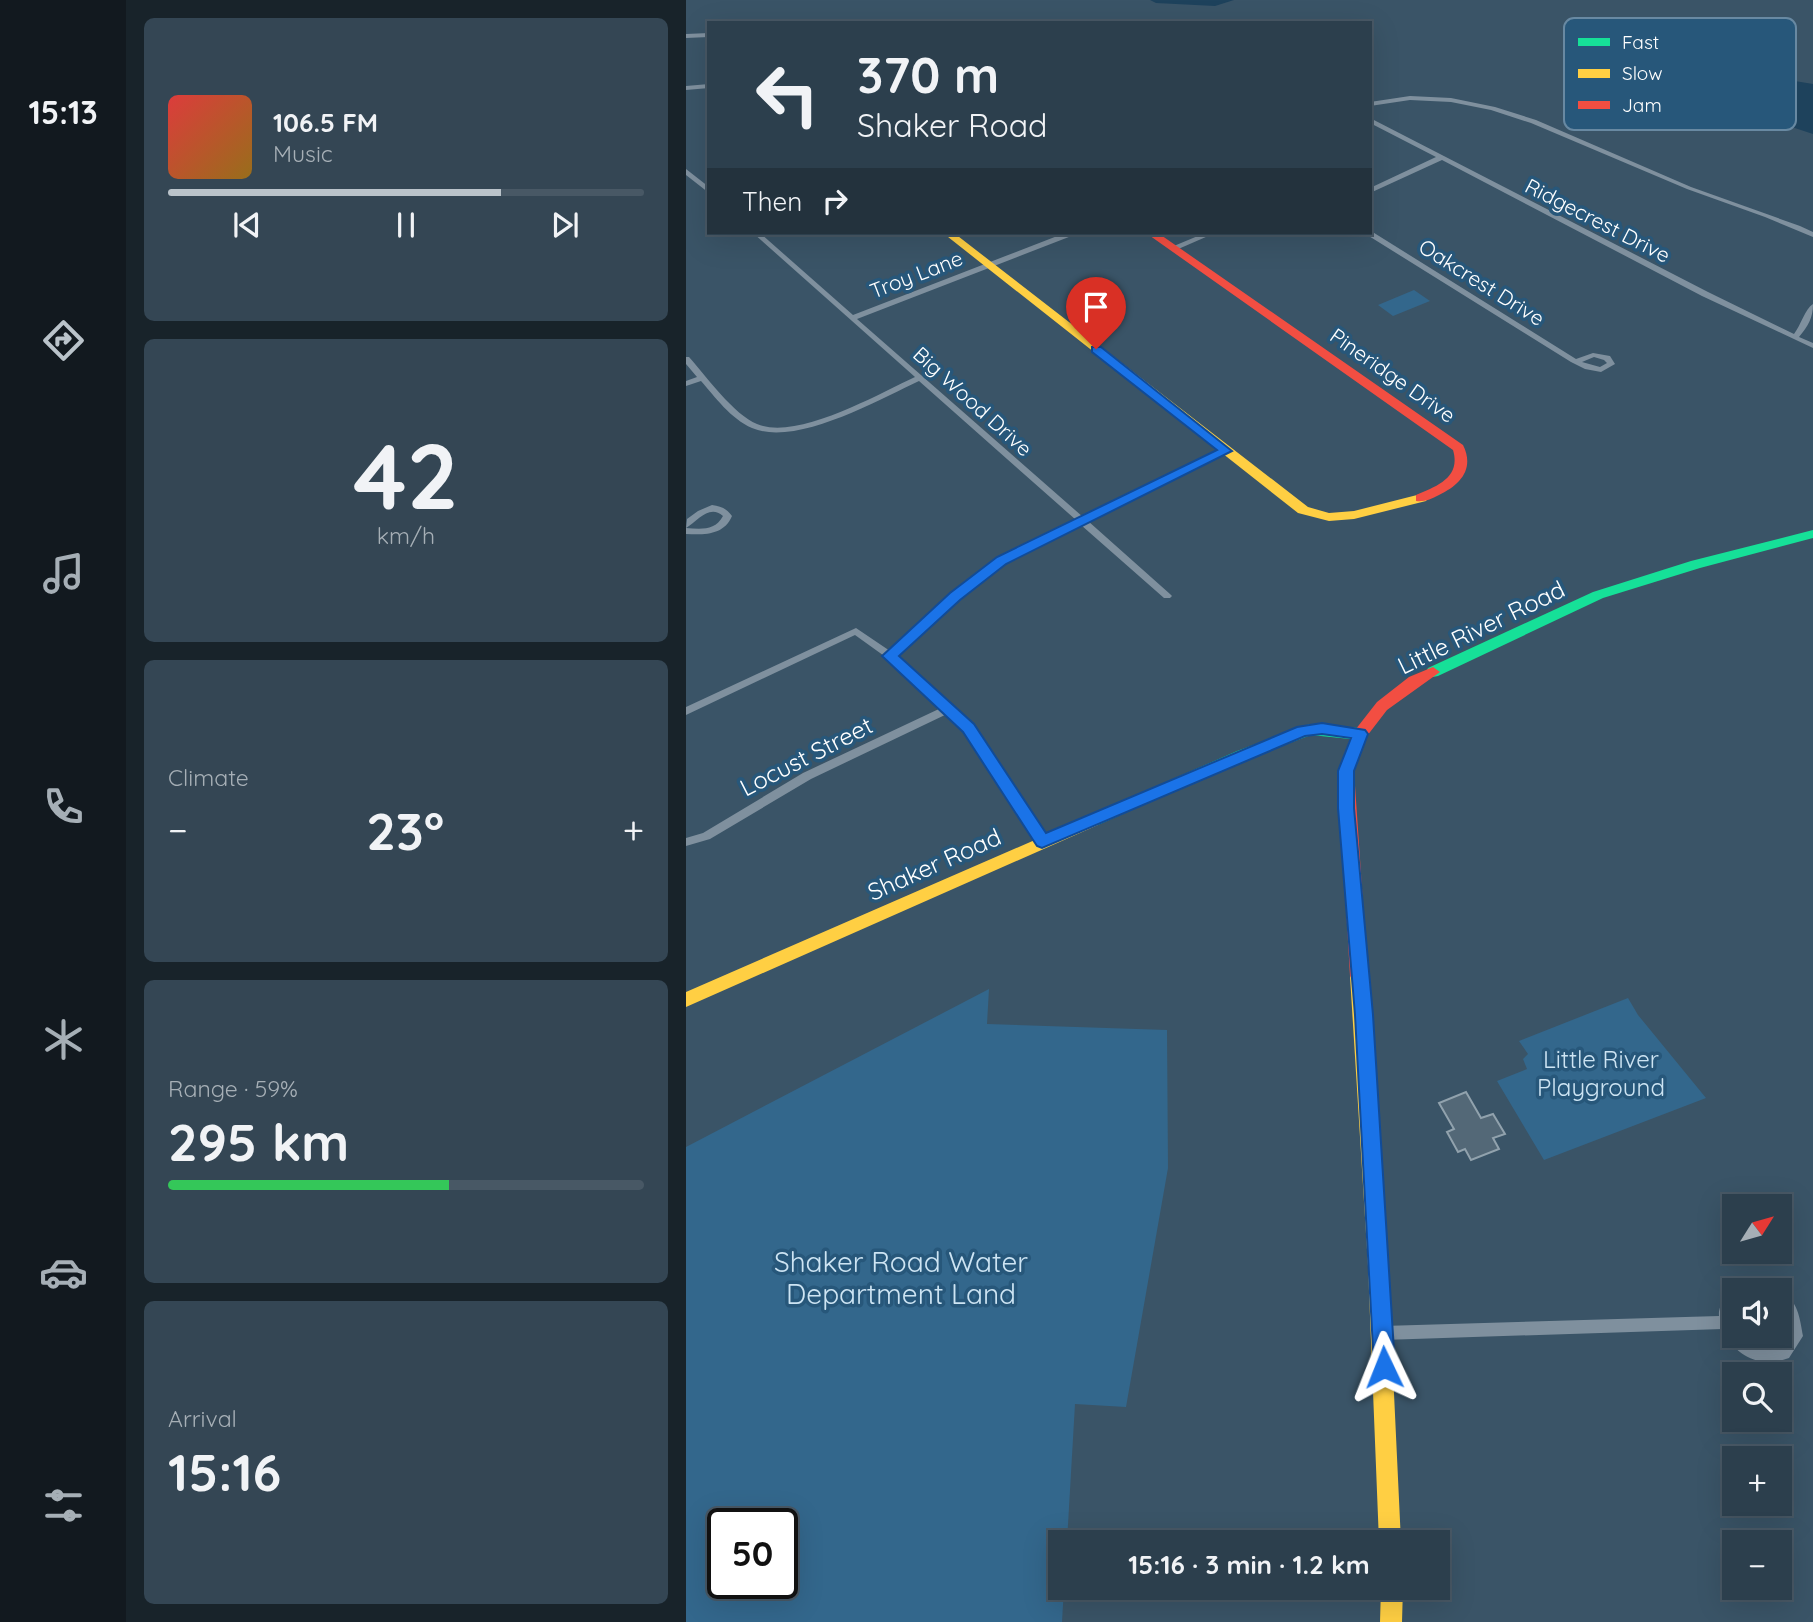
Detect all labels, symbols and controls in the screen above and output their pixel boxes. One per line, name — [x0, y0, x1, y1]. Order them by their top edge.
legend — [1564, 18, 1796, 130]
text: Fast — [1622, 30, 1659, 54]
text: 370 m — [857, 44, 999, 105]
icon: left — [742, 49, 833, 140]
text: Slow — [1622, 61, 1663, 85]
text: 15:13 — [28, 92, 98, 132]
text: Jam — [1622, 93, 1662, 117]
text: Shaker Road — [857, 105, 1048, 145]
text: 106.5 FM — [273, 106, 378, 139]
text: Music — [273, 139, 333, 168]
street label: Ridgecrest Drive — [1521, 172, 1675, 268]
icon: right — [816, 182, 854, 220]
text: Then — [742, 185, 802, 218]
icon: previous — [228, 206, 266, 244]
icon: pause — [387, 206, 425, 244]
icon: next — [546, 206, 584, 244]
street label: Oakcrest Drive — [1414, 233, 1550, 331]
street label: Troy Lane — [866, 244, 966, 304]
pin — [1066, 277, 1126, 349]
icon: arrive — [1077, 288, 1115, 326]
icon: directions — [39, 316, 88, 365]
street label: Pineridge Drive — [1325, 322, 1461, 428]
street label: Big Wood Drive — [908, 341, 1038, 461]
text: 42 — [353, 418, 459, 532]
text: km/h — [377, 521, 435, 550]
icon: music — [39, 549, 88, 598]
street label: Little River Road — [1393, 574, 1569, 680]
street label: Locust Street — [735, 710, 877, 802]
text: Climate — [168, 763, 249, 792]
icon: phone — [39, 782, 88, 831]
text: 23° — [366, 798, 444, 863]
text: − — [168, 806, 188, 854]
text: + — [623, 806, 644, 854]
street label: Shaker Road — [863, 821, 1005, 907]
icon: climate — [39, 1015, 88, 1064]
park label: Little River Playground — [1537, 1044, 1665, 1102]
text: Range · 59% — [168, 1074, 298, 1103]
text: 295 km — [168, 1109, 349, 1174]
north arrow — [1722, 1194, 1792, 1264]
map controls — [1722, 1194, 1792, 1600]
park label: Shaker Road Water Department Land — [774, 1244, 1028, 1311]
icon: car — [39, 1248, 88, 1297]
button: sound — [1722, 1278, 1792, 1348]
position arrow — [1347, 1330, 1421, 1404]
button: search — [1722, 1362, 1792, 1432]
text: Arrival — [168, 1404, 237, 1433]
text: 15:16 — [168, 1439, 281, 1504]
button: + — [1722, 1446, 1792, 1516]
icon: filters — [39, 1481, 88, 1530]
speed limit sign: 50 — [707, 1508, 798, 1599]
button: − — [1722, 1530, 1792, 1600]
text: 15:16 · 3 min · 1.2 km — [1128, 1548, 1370, 1581]

